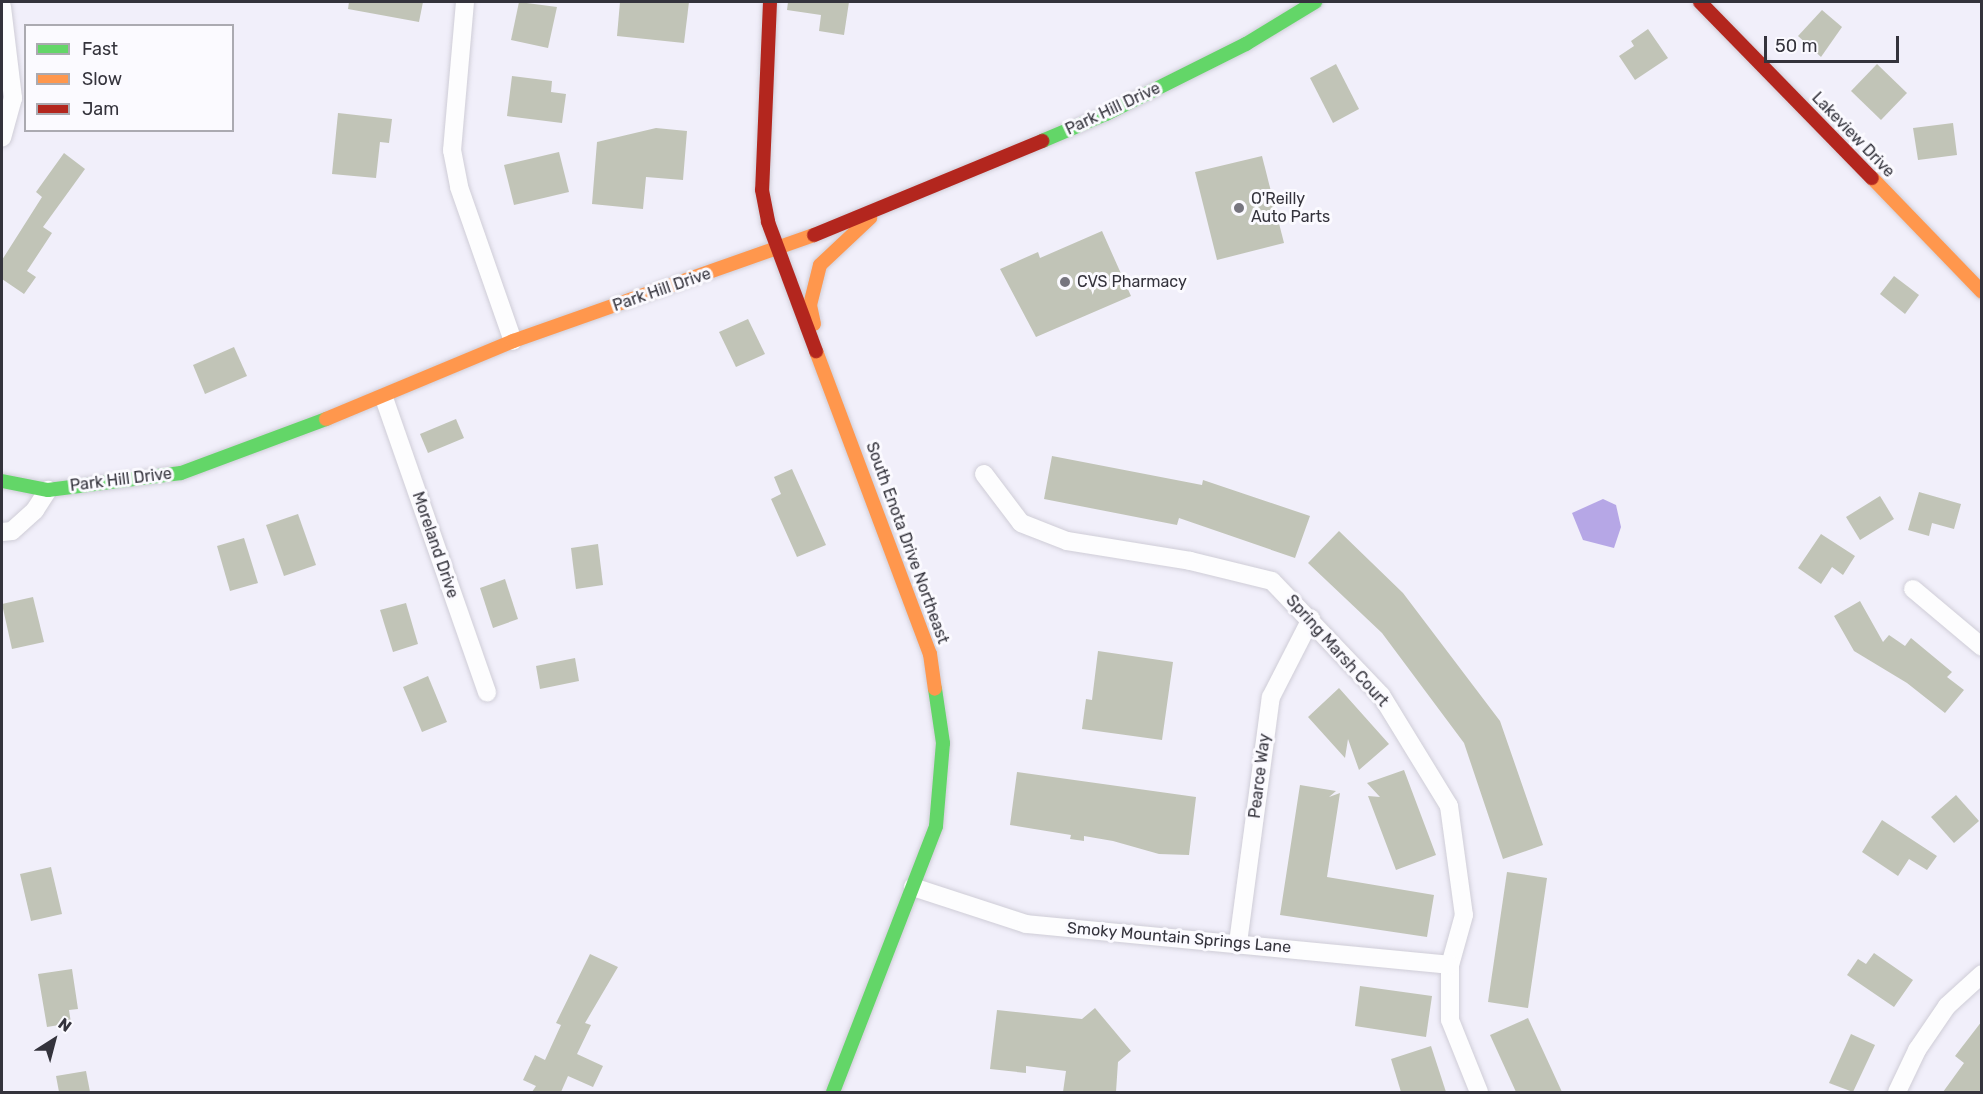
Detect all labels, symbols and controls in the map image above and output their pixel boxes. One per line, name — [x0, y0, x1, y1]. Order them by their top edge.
legend — [24, 24, 234, 132]
scale bar — [1767, 24, 1902, 62]
text: 50 m — [1775, 35, 1818, 57]
text: Fast — [82, 38, 118, 60]
text: Slow — [82, 68, 122, 90]
street label: Park Hill Drive — [1062, 79, 1164, 139]
street label: Lakeview Drive — [1808, 88, 1898, 182]
text: Jam — [82, 98, 119, 120]
place label: O'Reilly Auto Parts — [1251, 189, 1330, 227]
marker: O'Reilly Auto Parts — [1232, 201, 1246, 215]
street label: Park Hill Drive — [610, 264, 714, 316]
place label: CVS Pharmacy — [1077, 272, 1187, 292]
marker: CVS Pharmacy — [1058, 275, 1072, 289]
street label: South Enota Drive Northeast — [862, 440, 952, 646]
street label: Park Hill Drive — [69, 464, 173, 496]
street label: Moreland Drive — [408, 489, 462, 601]
street label: Spring Marsh Court — [1282, 591, 1392, 711]
street label: Pearce Way — [1245, 732, 1275, 820]
street label: Smoky Mountain Springs Lane — [1066, 919, 1292, 957]
north arrow — [24, 1010, 84, 1070]
text: N — [55, 1014, 75, 1036]

